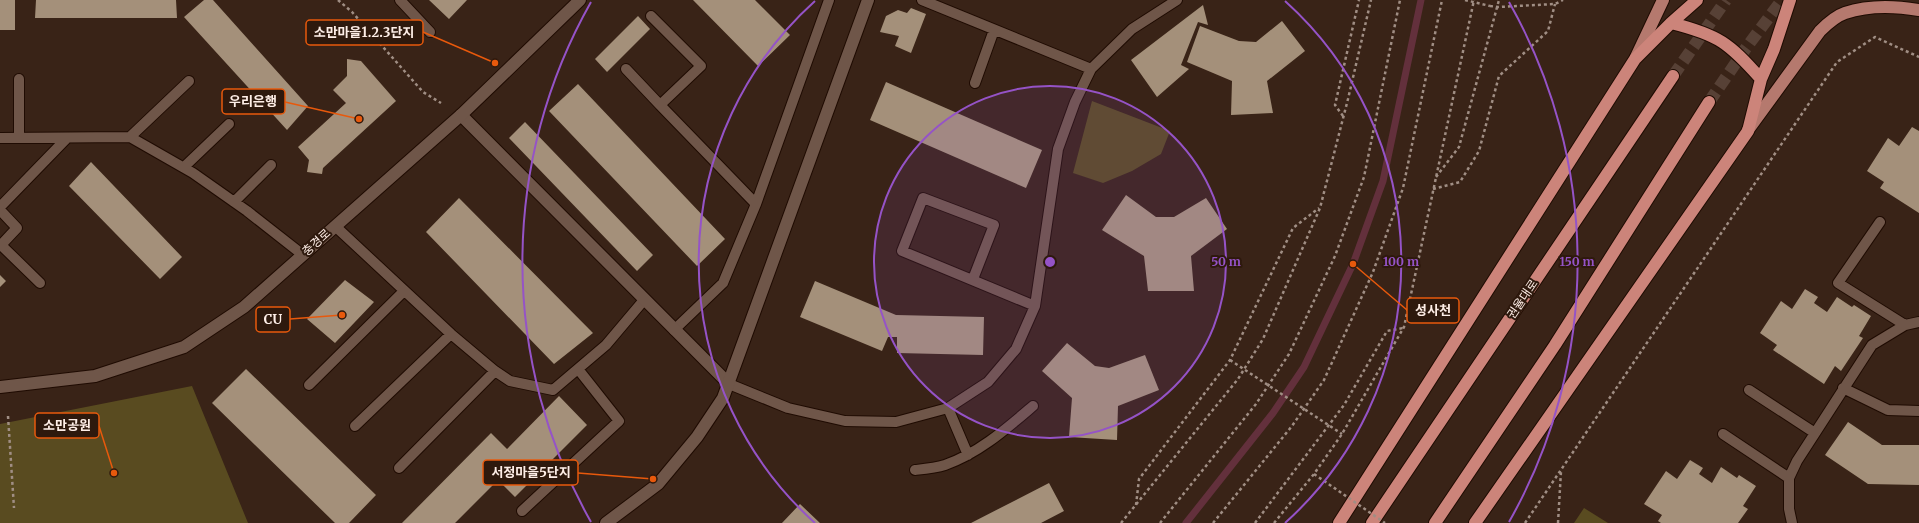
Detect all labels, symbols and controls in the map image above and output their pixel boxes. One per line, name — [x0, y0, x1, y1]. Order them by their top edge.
callout: 소만마을1.2.3단지 — [306, 20, 423, 45]
text: 소만마을1.2.3단지 — [314, 24, 414, 41]
callout: 우리은행 — [222, 89, 285, 114]
text: 우리은행 — [229, 93, 277, 110]
street label: 충경로 — [299, 225, 333, 259]
text: 50 m — [1211, 254, 1241, 269]
text: 100 m — [1383, 254, 1419, 269]
text: 150 m — [1560, 254, 1595, 269]
centre of rings — [1043, 255, 1057, 269]
street label: 권율대로 — [1503, 276, 1541, 322]
callout: 성사천 — [1407, 298, 1459, 323]
text: 성사천 — [1415, 302, 1451, 319]
callout: CU — [256, 307, 290, 332]
text: CU — [264, 311, 282, 328]
callout: 소만공원 — [35, 413, 99, 438]
text: 소만공원 — [43, 417, 91, 434]
callout: 서정마을5단지 — [483, 460, 578, 485]
text: 서정마을5단지 — [491, 464, 571, 481]

